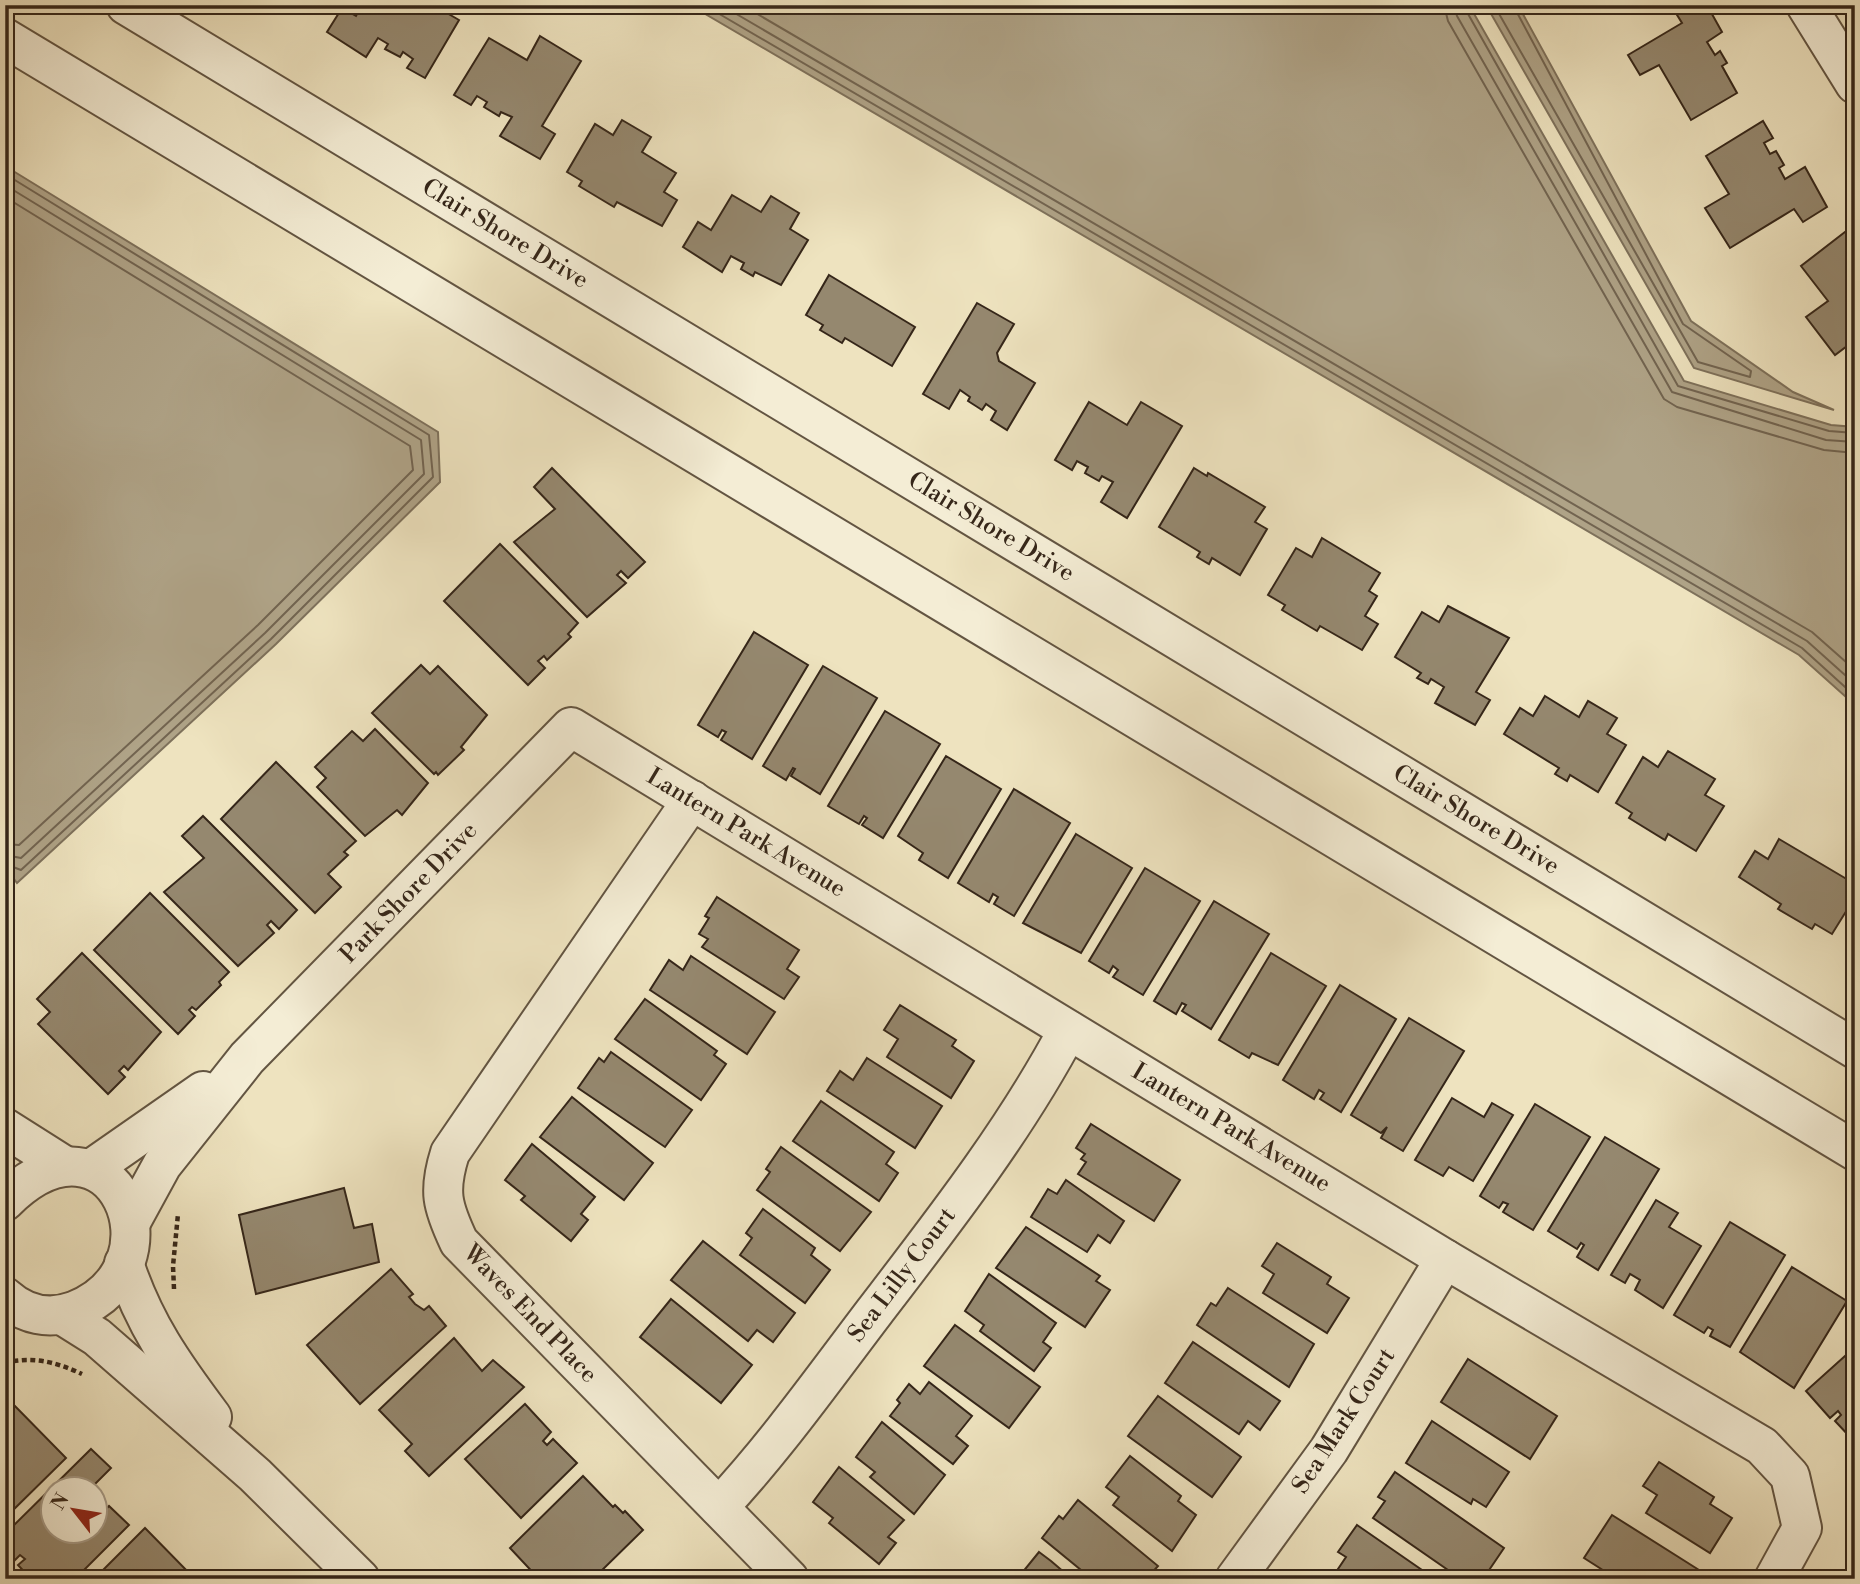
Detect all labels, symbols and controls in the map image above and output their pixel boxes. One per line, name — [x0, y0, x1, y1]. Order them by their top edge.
street label: Clair Shore Drive — [416, 172, 594, 296]
street label: Clair Shore Drive — [902, 465, 1080, 589]
street label: Clair Shore Drive — [1387, 758, 1565, 882]
street label: Lantern Park Avenue — [641, 762, 851, 904]
street label: Park Shore Drive — [334, 816, 484, 970]
street label: Lantern Park Avenue — [1126, 1057, 1336, 1199]
street label: Sea Lilly Court — [842, 1201, 963, 1348]
street label: Waves End Place — [456, 1238, 604, 1389]
street label: Sea Mark Court — [1286, 1342, 1402, 1499]
north arrow — [38, 1476, 108, 1546]
text: N — [46, 1489, 74, 1514]

